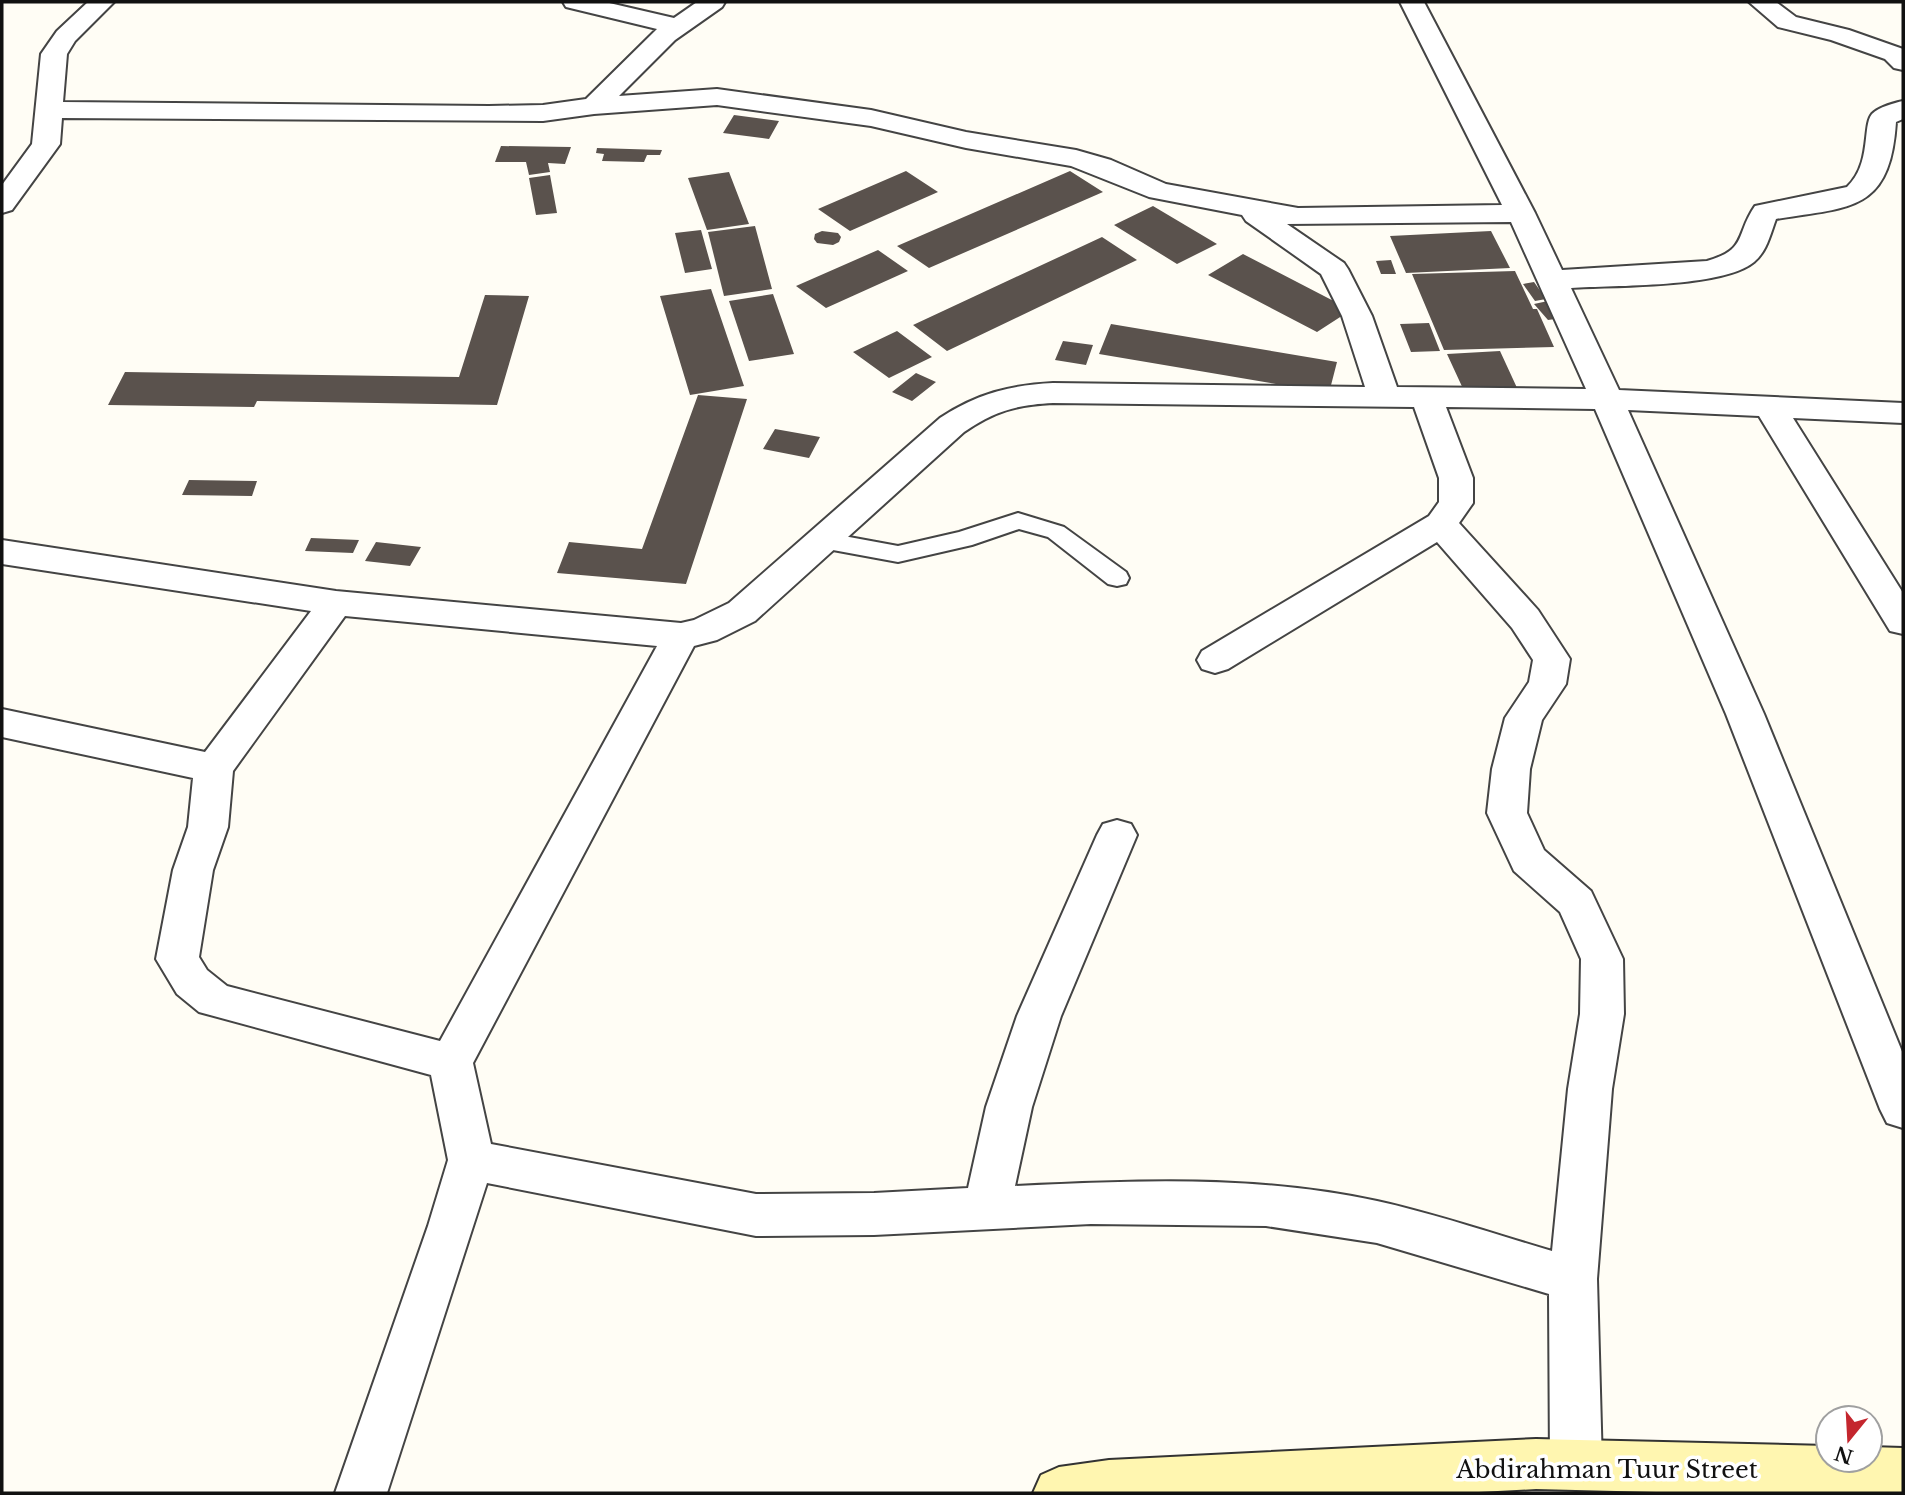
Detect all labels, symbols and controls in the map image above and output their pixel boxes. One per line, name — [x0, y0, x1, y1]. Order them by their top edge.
north arrow — [1814, 1404, 1884, 1474]
text: N — [1832, 1441, 1856, 1468]
street label: Abdirahman Tuur Street — [1455, 1455, 1758, 1484]

